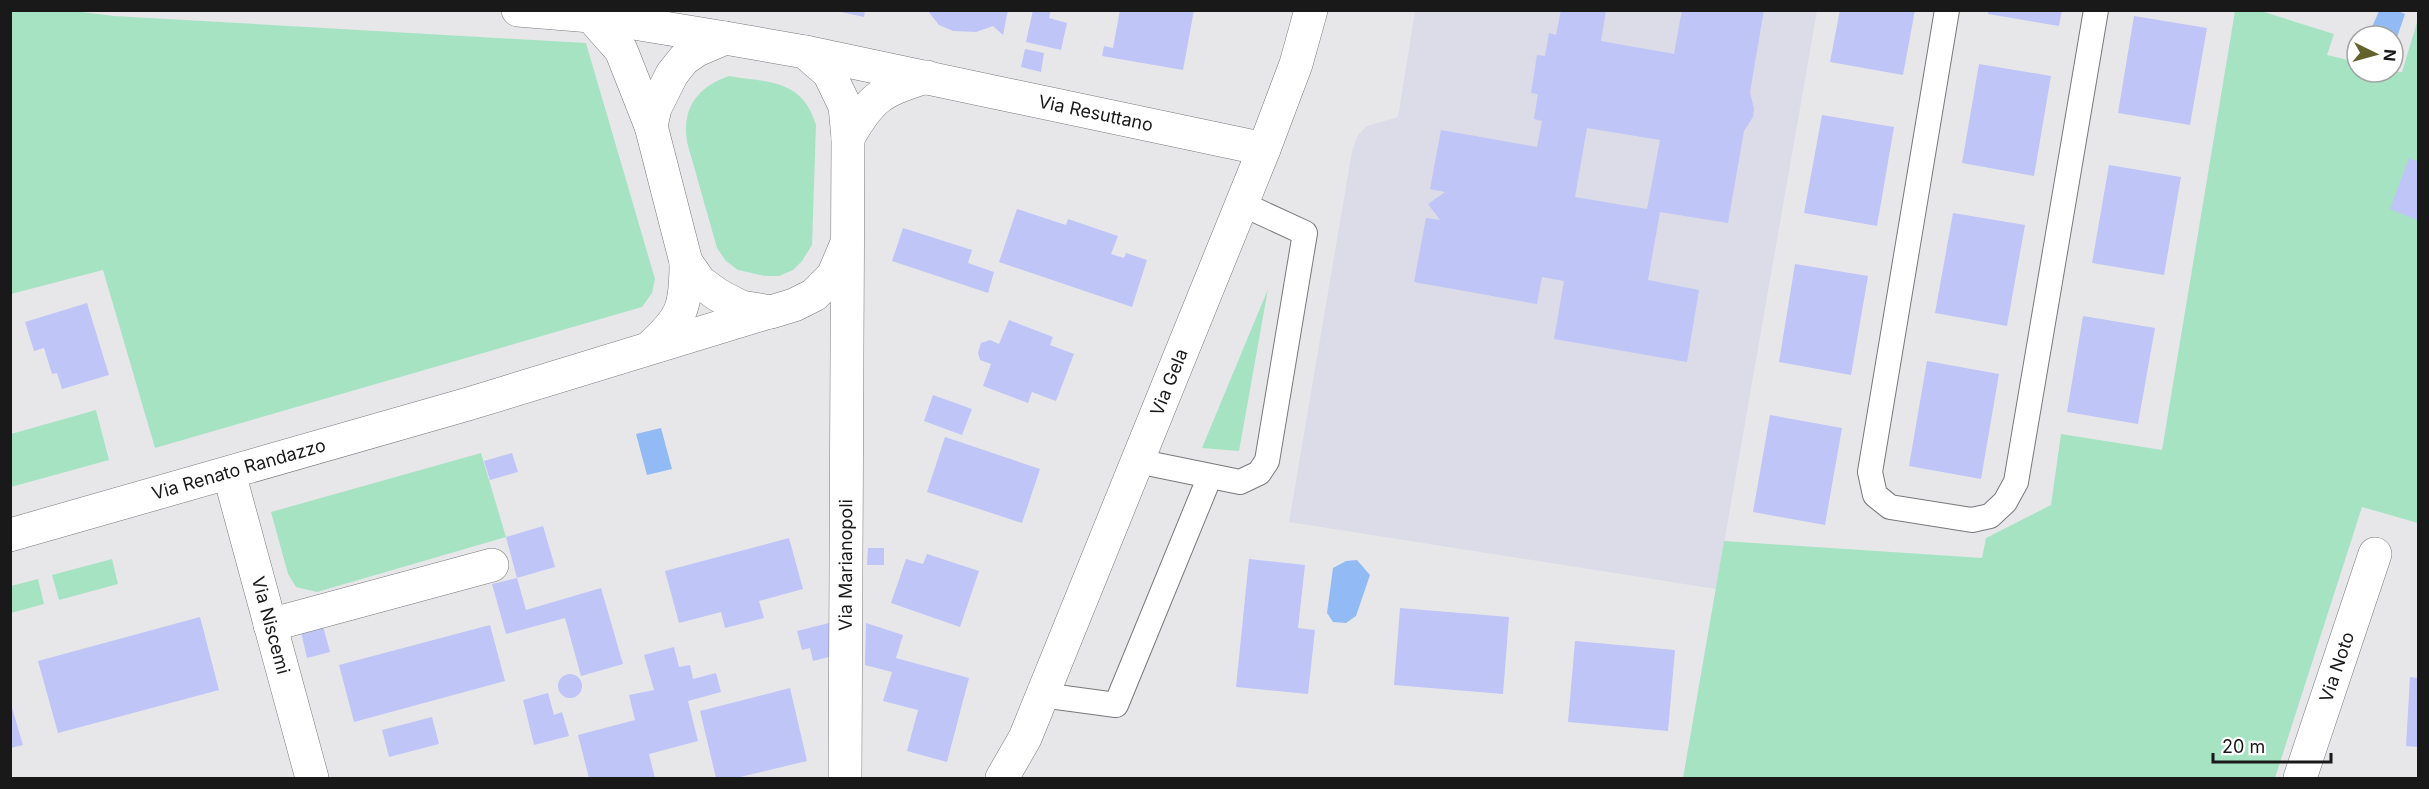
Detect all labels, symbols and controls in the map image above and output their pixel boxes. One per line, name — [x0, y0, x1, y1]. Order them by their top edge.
north arrow — [2345, 24, 2405, 84]
text: N — [2379, 48, 2400, 62]
street label: Via Resuttano — [1036, 91, 1155, 135]
street label: Via Gela — [1146, 346, 1192, 419]
street label: Via Renato Randazzo — [149, 434, 328, 504]
street label: Via Marianopoli — [835, 499, 856, 631]
street label: Via Niscemi — [248, 574, 294, 676]
street label: Via Noto — [2315, 629, 2358, 705]
scale bar — [2213, 726, 2332, 764]
text: 20 m — [2222, 736, 2265, 757]

